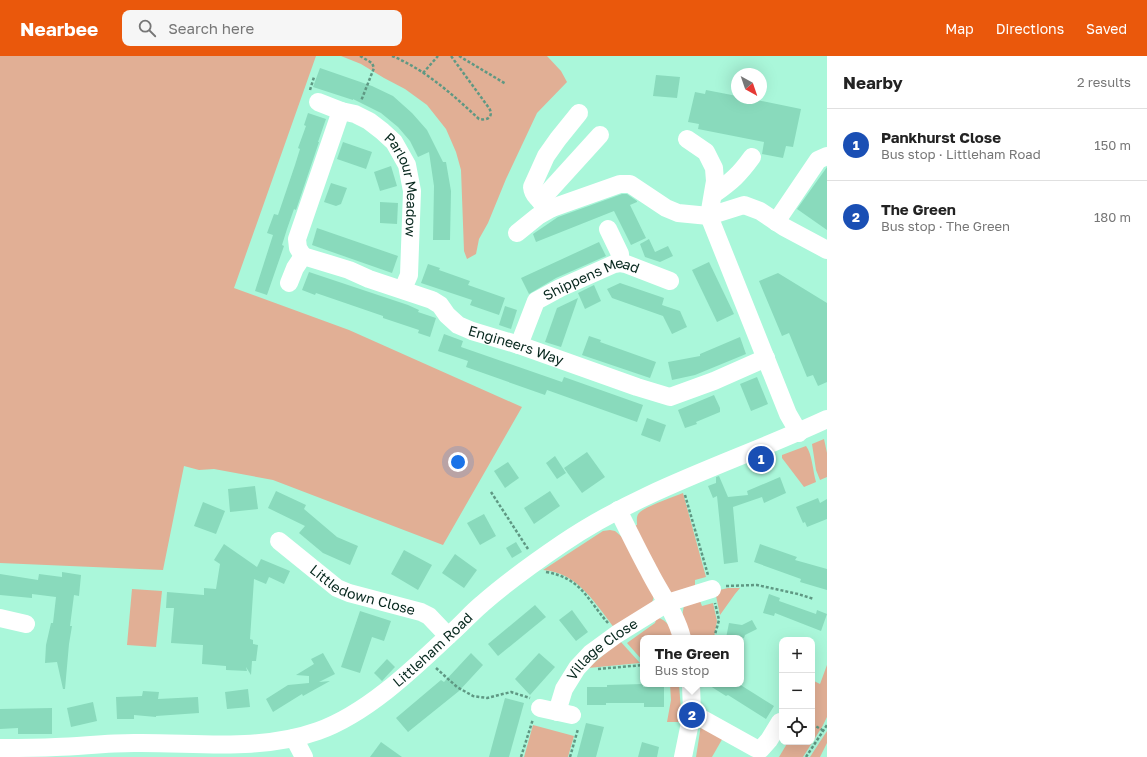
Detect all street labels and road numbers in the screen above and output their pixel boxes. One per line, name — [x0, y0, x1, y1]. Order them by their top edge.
street label: Parlour Meadow — [381, 129, 421, 237]
street label: Shippens Mead — [540, 254, 642, 304]
street label: Engineers Way — [467, 321, 566, 368]
street label: Littledown Close — [307, 561, 417, 618]
street label: Littleham Road — [389, 609, 476, 690]
street label: Village Close — [563, 614, 640, 683]

